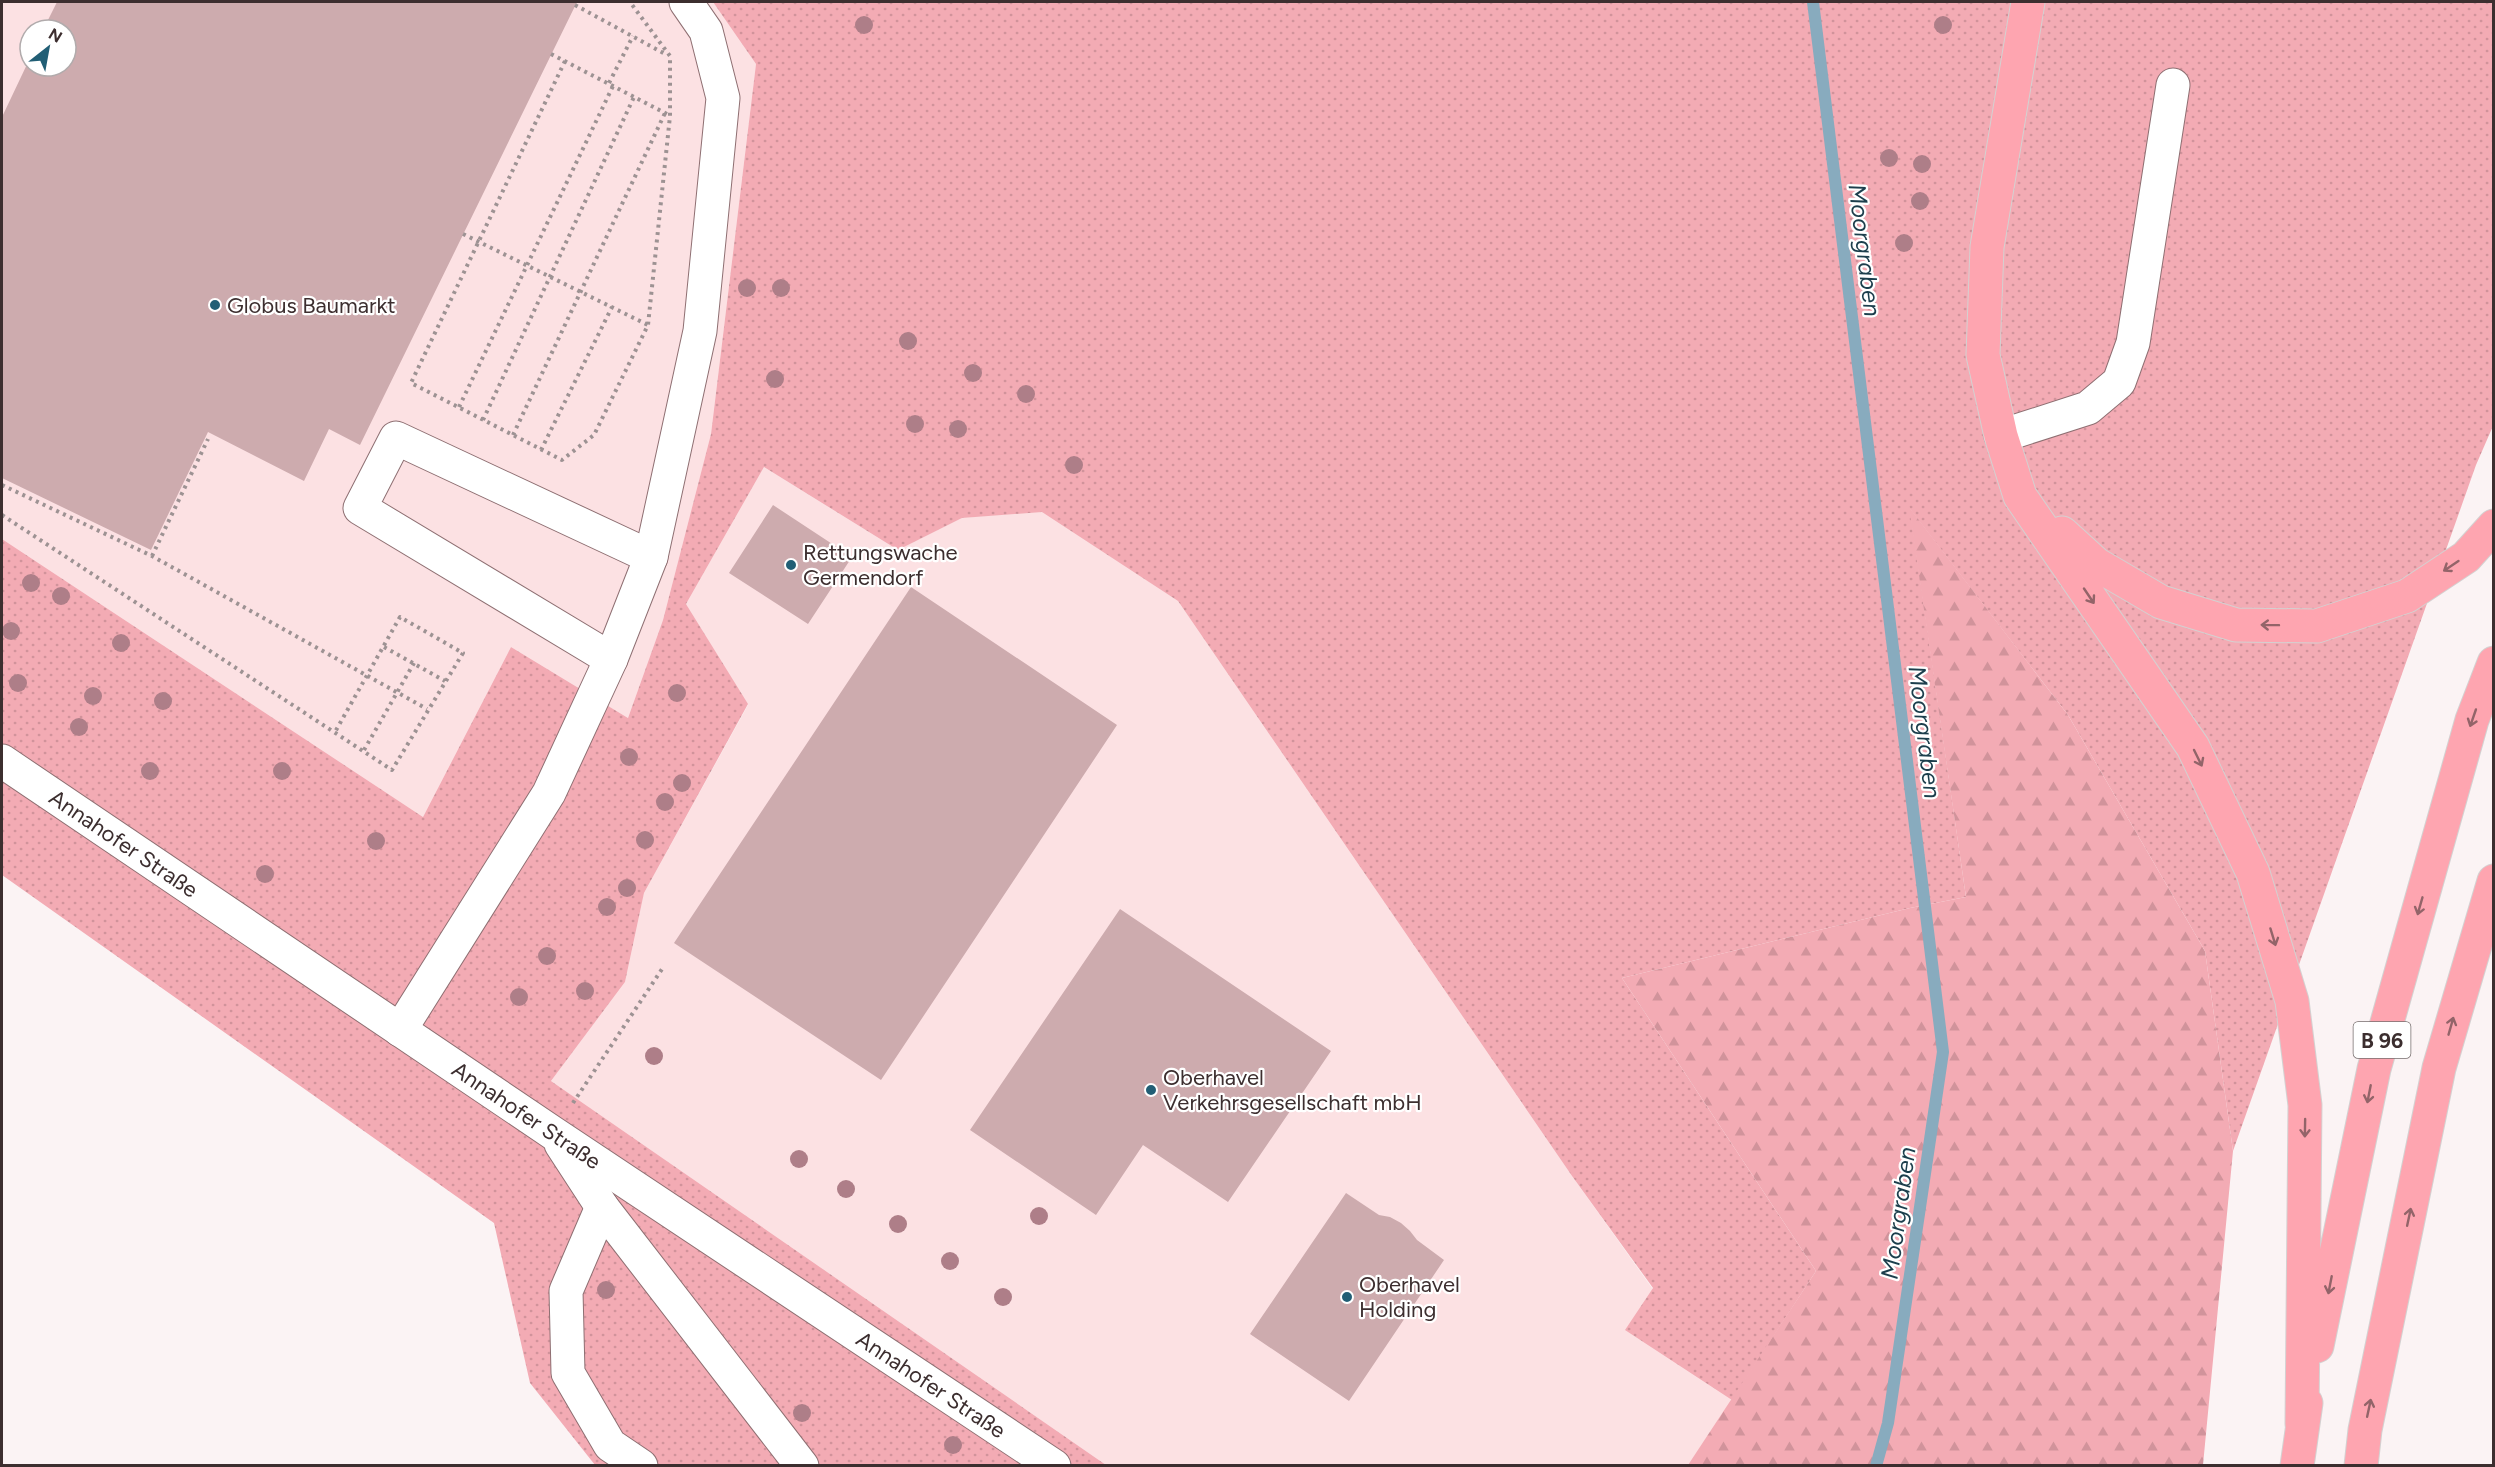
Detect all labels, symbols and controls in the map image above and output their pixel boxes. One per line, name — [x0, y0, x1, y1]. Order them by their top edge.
north arrow — [18, 18, 78, 78]
text: N — [45, 24, 66, 47]
water label: Moorgraben — [1842, 182, 1888, 318]
place label: Globus Baumarkt — [227, 292, 395, 319]
marker: Globus Baumarkt — [208, 298, 222, 312]
place label: Rettungswache Germendorf — [803, 539, 958, 591]
marker: Rettungswache Germendorf — [784, 558, 798, 572]
one-way arrow — [2444, 560, 2460, 572]
one-way arrow — [2083, 587, 2095, 604]
one-way arrow — [2261, 620, 2281, 631]
water label: Moorgraben — [1902, 664, 1948, 800]
one-way arrow — [2467, 708, 2478, 727]
one-way arrow — [2193, 748, 2204, 766]
street label: Annahofer Straße — [44, 783, 203, 903]
one-way arrow — [2414, 896, 2425, 915]
one-way arrow — [2268, 927, 2279, 946]
one-way arrow — [2446, 1017, 2457, 1036]
road number: B 96 — [2354, 1022, 2410, 1058]
street label: Annahofer Straße — [447, 1055, 606, 1175]
place label: Oberhavel Verkehrsgesellschaft mbH — [1163, 1064, 1422, 1116]
marker: Oberhavel Verkehrsgesellschaft mbH — [1144, 1083, 1158, 1097]
one-way arrow — [2363, 1083, 2374, 1103]
one-way arrow — [2299, 1118, 2311, 1138]
water label: Moorgraben — [1874, 1145, 1922, 1281]
one-way arrow — [2403, 1207, 2415, 1226]
place label: Oberhavel Holding — [1359, 1271, 1460, 1323]
one-way arrow — [2324, 1275, 2335, 1294]
marker: Oberhavel Holding — [1340, 1290, 1354, 1304]
street label: Annahofer Straße — [851, 1325, 1011, 1444]
one-way arrow — [2364, 1398, 2376, 1417]

